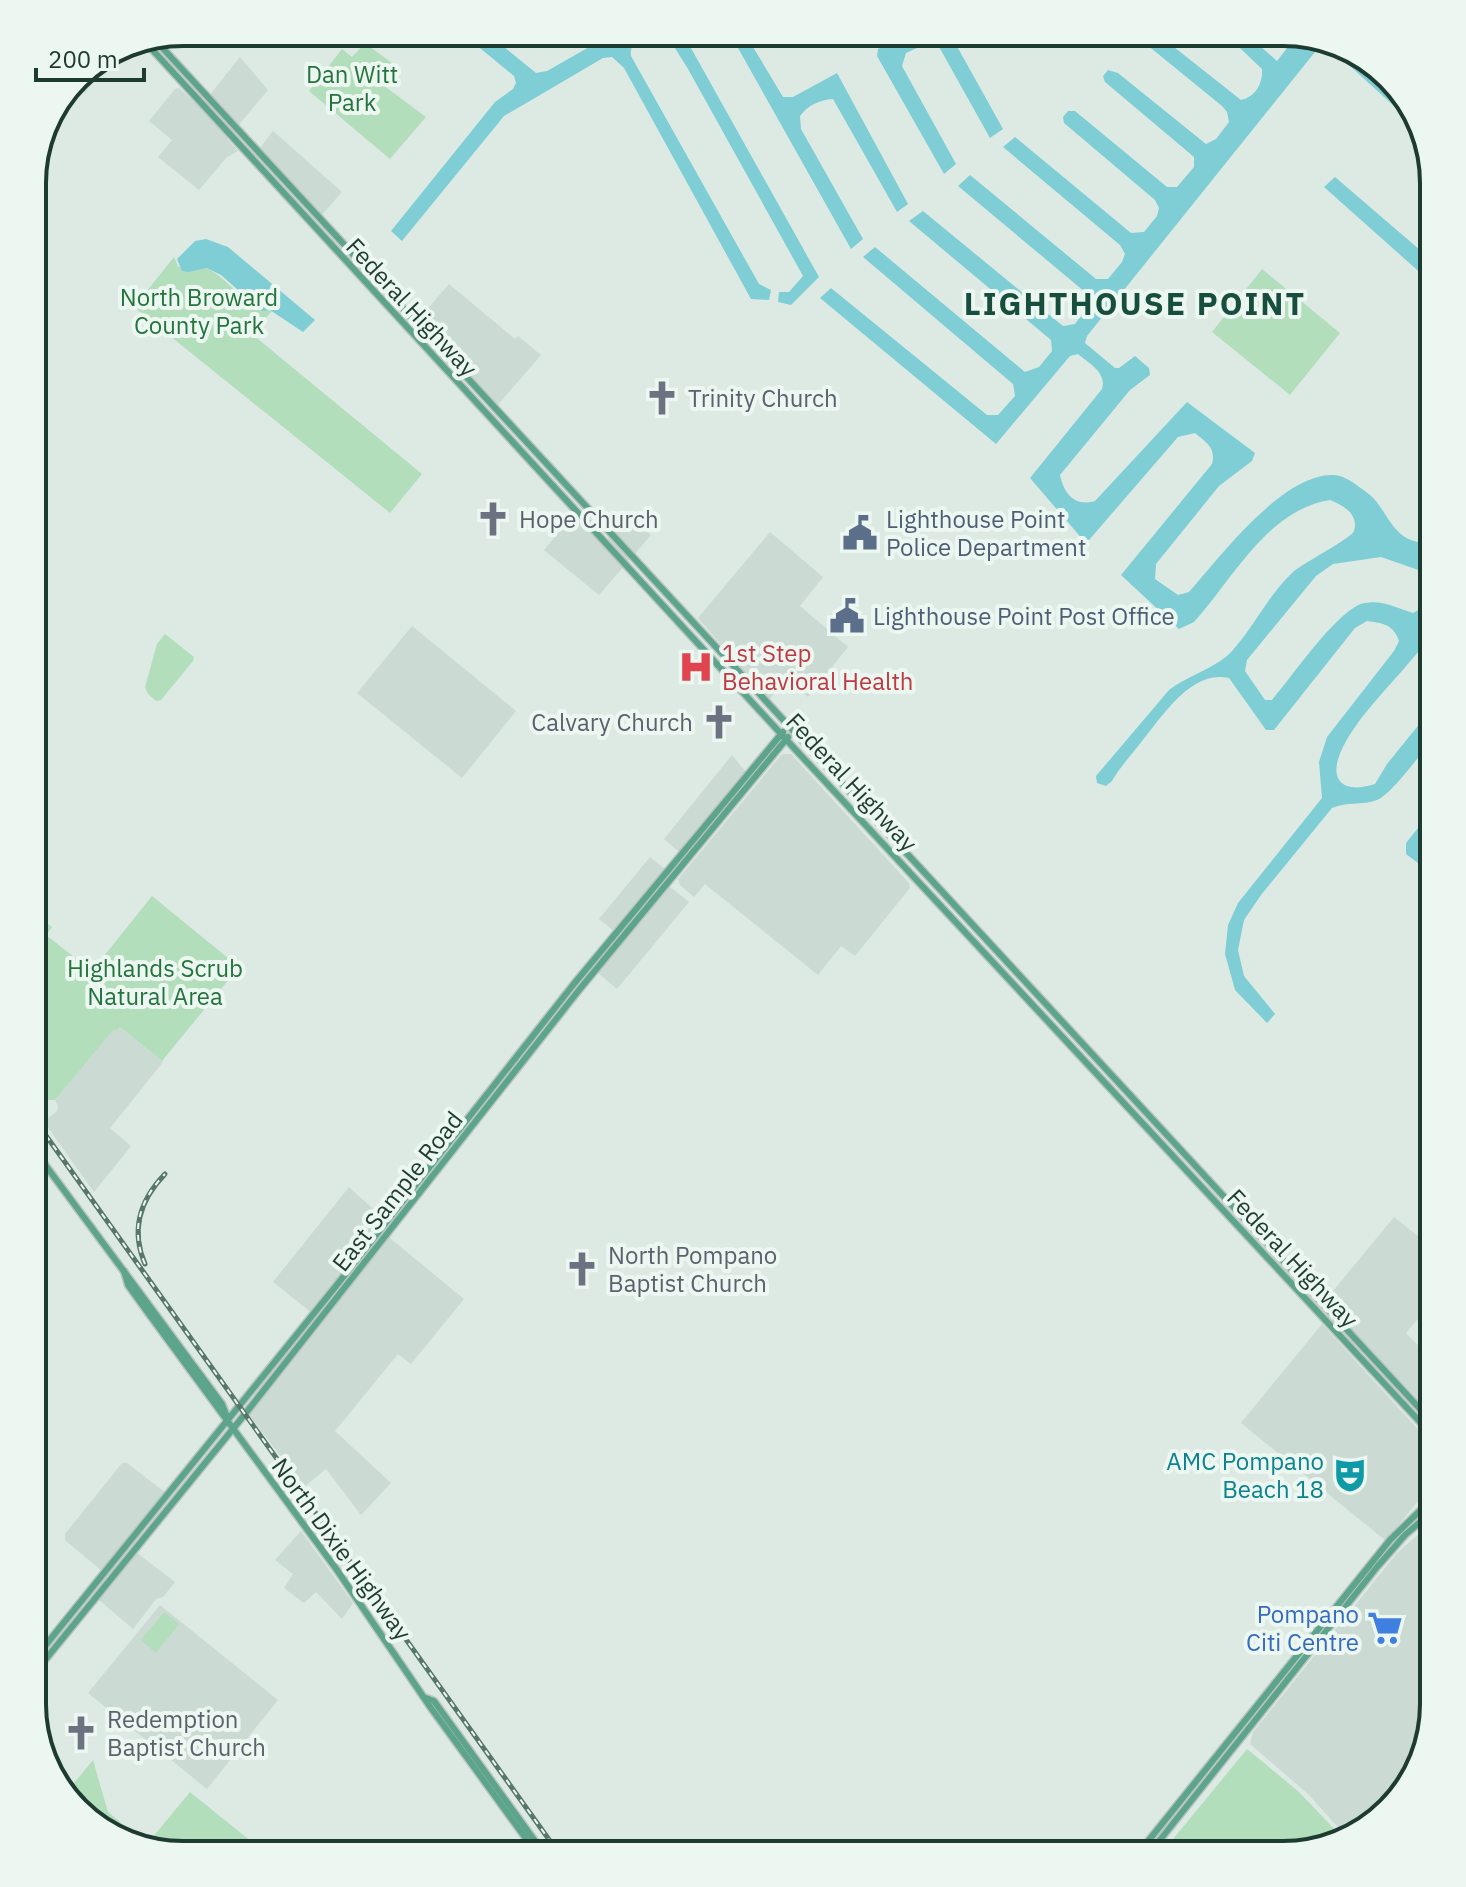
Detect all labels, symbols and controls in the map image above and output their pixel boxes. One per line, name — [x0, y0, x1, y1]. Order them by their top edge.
scale bar — [36, 32, 144, 82]
text: 200 m — [48, 43, 118, 75]
park label: Dan Witt Park — [306, 58, 398, 118]
street label: Federal Highway — [339, 231, 485, 383]
park label: North Broward County Park — [120, 281, 278, 341]
district label: LIGHTHOUSE POINT — [964, 282, 1306, 324]
church icon: Trinity Church — [643, 379, 681, 417]
place label: Trinity Church — [688, 382, 838, 414]
church icon: Hope Church — [474, 500, 512, 538]
place label: Hope Church — [519, 503, 659, 535]
place label: Lighthouse Point Police Department — [886, 503, 1086, 563]
public building icon: Lighthouse Point Police Department — [841, 514, 879, 552]
public building icon: Lighthouse Point Post Office — [828, 597, 866, 635]
place label: Lighthouse Point Post Office — [873, 600, 1175, 632]
place label: 1st Step Behavioral Health — [722, 637, 914, 697]
hospital icon: 1st Step Behavioral Health — [677, 648, 715, 686]
church icon: Calvary Church — [700, 703, 738, 741]
place label: Calvary Church — [531, 706, 693, 738]
street label: Federal Highway — [779, 706, 925, 858]
park label: Highlands Scrub Natural Area — [67, 952, 243, 1012]
street label: East Sample Road — [324, 1104, 470, 1278]
street label: Federal Highway — [1220, 1182, 1366, 1334]
place label: North Pompano Baptist Church — [608, 1239, 777, 1299]
church icon: North Pompano Baptist Church — [563, 1250, 601, 1288]
place label: AMC Pompano Beach 18 — [1166, 1445, 1324, 1505]
street label: North Dixie Highway — [265, 1451, 419, 1647]
theatre icon: AMC Pompano Beach 18 — [1331, 1456, 1369, 1494]
place label: Pompano Citi Centre — [1246, 1598, 1359, 1658]
supermarket icon: Pompano Citi Centre — [1366, 1609, 1404, 1647]
place label: Redemption Baptist Church — [107, 1703, 266, 1763]
church icon: Redemption Baptist Church — [62, 1714, 100, 1752]

